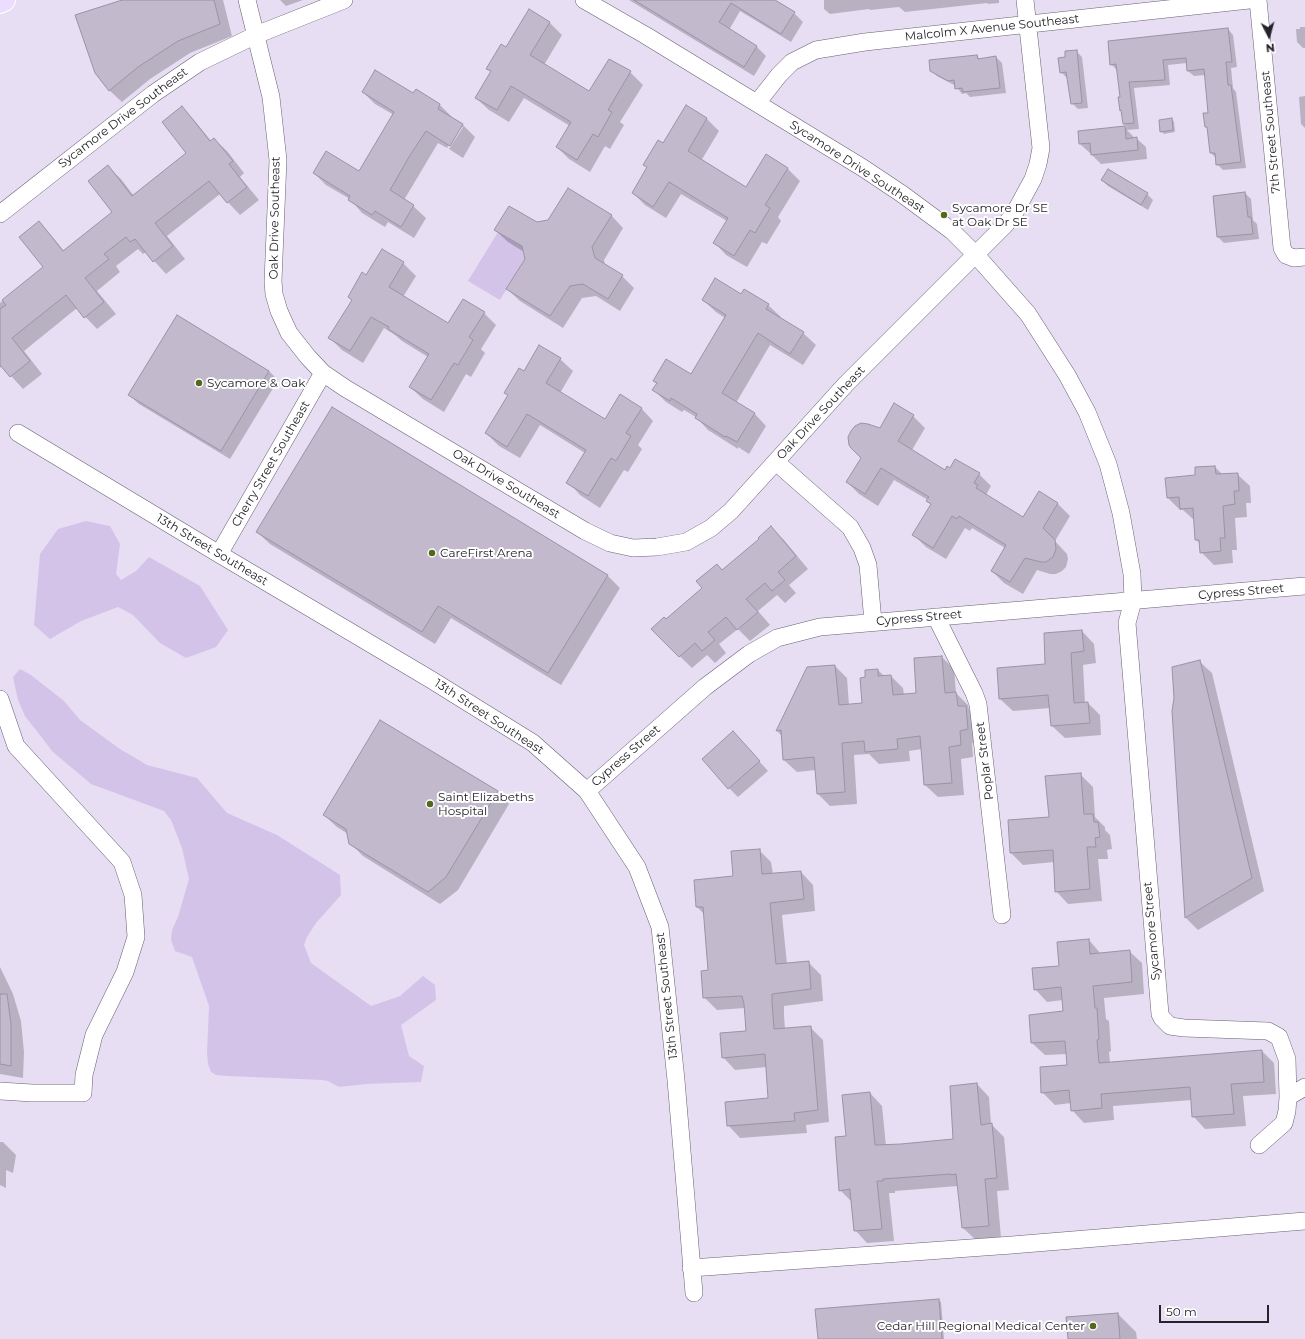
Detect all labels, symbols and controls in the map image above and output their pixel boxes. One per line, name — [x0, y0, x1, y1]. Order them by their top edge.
street label: Malcolm X Avenue Southeast — [904, 12, 1080, 44]
north arrow — [1249, 16, 1289, 56]
text: N — [1265, 41, 1275, 55]
street label: Sycamore Drive Southeast — [55, 65, 191, 171]
street label: 7th Street Southeast — [1258, 70, 1284, 194]
street label: Sycamore Drive Southeast — [787, 118, 927, 216]
street label: Oak Drive Southeast — [267, 156, 283, 280]
place label: Sycamore Dr SE at Oak Dr SE — [952, 201, 1048, 229]
marker: Sycamore Dr SE at Oak Dr SE — [939, 210, 949, 220]
street label: Oak Drive Southeast — [774, 363, 868, 463]
place label: Sycamore & Oak — [207, 376, 305, 390]
marker: Sycamore & Oak — [194, 378, 204, 388]
street label: Cherry Street Southeast — [229, 398, 313, 530]
street label: Oak Drive Southeast — [450, 446, 562, 522]
street label: 13th Street Southeast — [154, 511, 270, 589]
place label: CareFirst Arena — [440, 546, 533, 560]
marker: CareFirst Arena — [427, 548, 437, 558]
street label: Cypress Street — [1197, 581, 1285, 603]
street label: Cypress Street — [875, 607, 963, 629]
street label: 13th Street Southeast — [432, 676, 546, 758]
street label: Poplar Street — [973, 721, 997, 801]
street label: Cypress Street — [589, 722, 663, 790]
place label: Saint Elizabeths Hospital — [438, 790, 534, 818]
marker: Saint Elizabeths Hospital — [425, 799, 435, 809]
street label: Sycamore Street — [1141, 881, 1163, 981]
street label: 13th Street Southeast — [653, 932, 681, 1060]
scale bar — [1161, 1297, 1271, 1323]
text: 50 m — [1166, 1304, 1197, 1319]
place label: Cedar Hill Regional Medical Center — [877, 1319, 1085, 1333]
marker: Cedar Hill Regional Medical Center — [1088, 1321, 1098, 1331]

